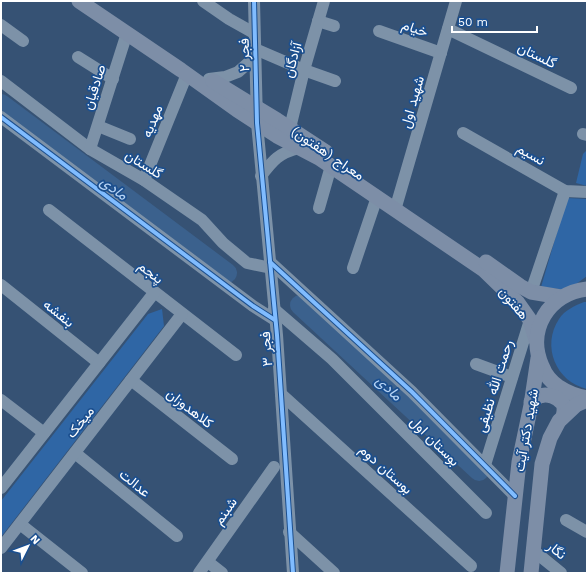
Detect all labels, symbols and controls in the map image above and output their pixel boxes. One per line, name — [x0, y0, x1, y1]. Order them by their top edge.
scale bar — [452, 8, 537, 34]
text: 50 m — [458, 15, 488, 29]
street label: خیام — [400, 16, 430, 41]
street label: فجر ۲ — [236, 38, 253, 72]
street label: آزادگان — [280, 39, 306, 80]
street label: گلستان — [515, 39, 559, 72]
street label: صادقیان — [79, 62, 110, 112]
street label: شهید اول — [397, 74, 429, 131]
street label: مهدیه — [138, 102, 167, 140]
street label: معراج (هفتون) — [287, 123, 368, 186]
street label: نسیم — [514, 140, 548, 169]
street label: گلستان — [122, 146, 166, 182]
water label: مادی — [97, 172, 132, 205]
street label: پنجم — [134, 257, 167, 288]
street label: هفتون — [495, 284, 532, 323]
street label: بنفشه — [40, 296, 78, 331]
street label: فجر ۳ — [257, 331, 276, 367]
street label: رحمت الله نظیفی — [472, 338, 517, 434]
water label: مادی — [372, 371, 407, 405]
street label: کلاهدوزان — [163, 385, 216, 432]
street label: شهید دکتر آیت — [511, 387, 542, 473]
street label: میخک — [63, 403, 97, 441]
street label: بوستان اول — [406, 413, 463, 470]
street label: بوستان دوم — [355, 441, 416, 498]
street label: عدالت — [116, 466, 154, 500]
street label: شبنم — [210, 494, 241, 528]
north arrow — [8, 526, 48, 566]
text: N — [28, 532, 43, 547]
street label: نگار — [543, 537, 570, 563]

